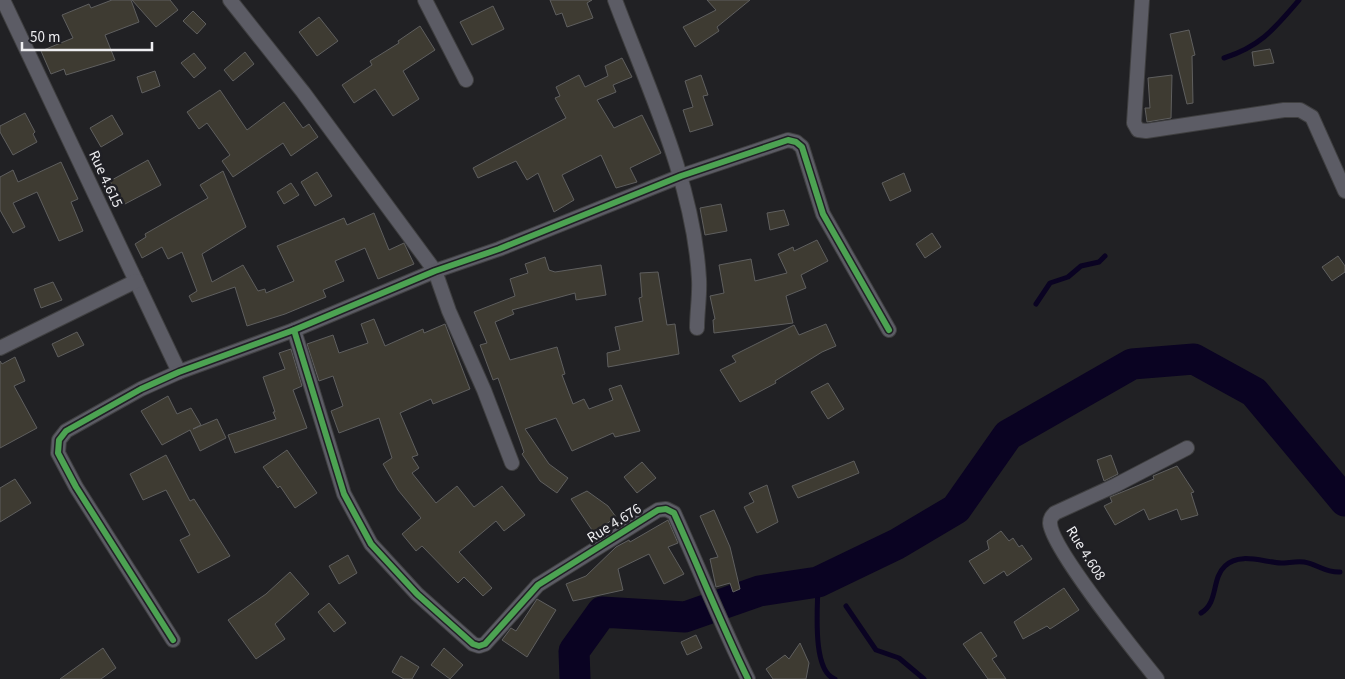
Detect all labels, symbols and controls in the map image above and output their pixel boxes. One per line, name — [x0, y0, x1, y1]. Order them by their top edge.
scale bar — [22, 20, 152, 52]
text: 50 m — [30, 27, 60, 48]
street label: Rue 4.615 — [83, 147, 128, 211]
street label: Rue 4.676 — [583, 498, 646, 548]
street label: Rue 4.608 — [1061, 522, 1111, 585]

